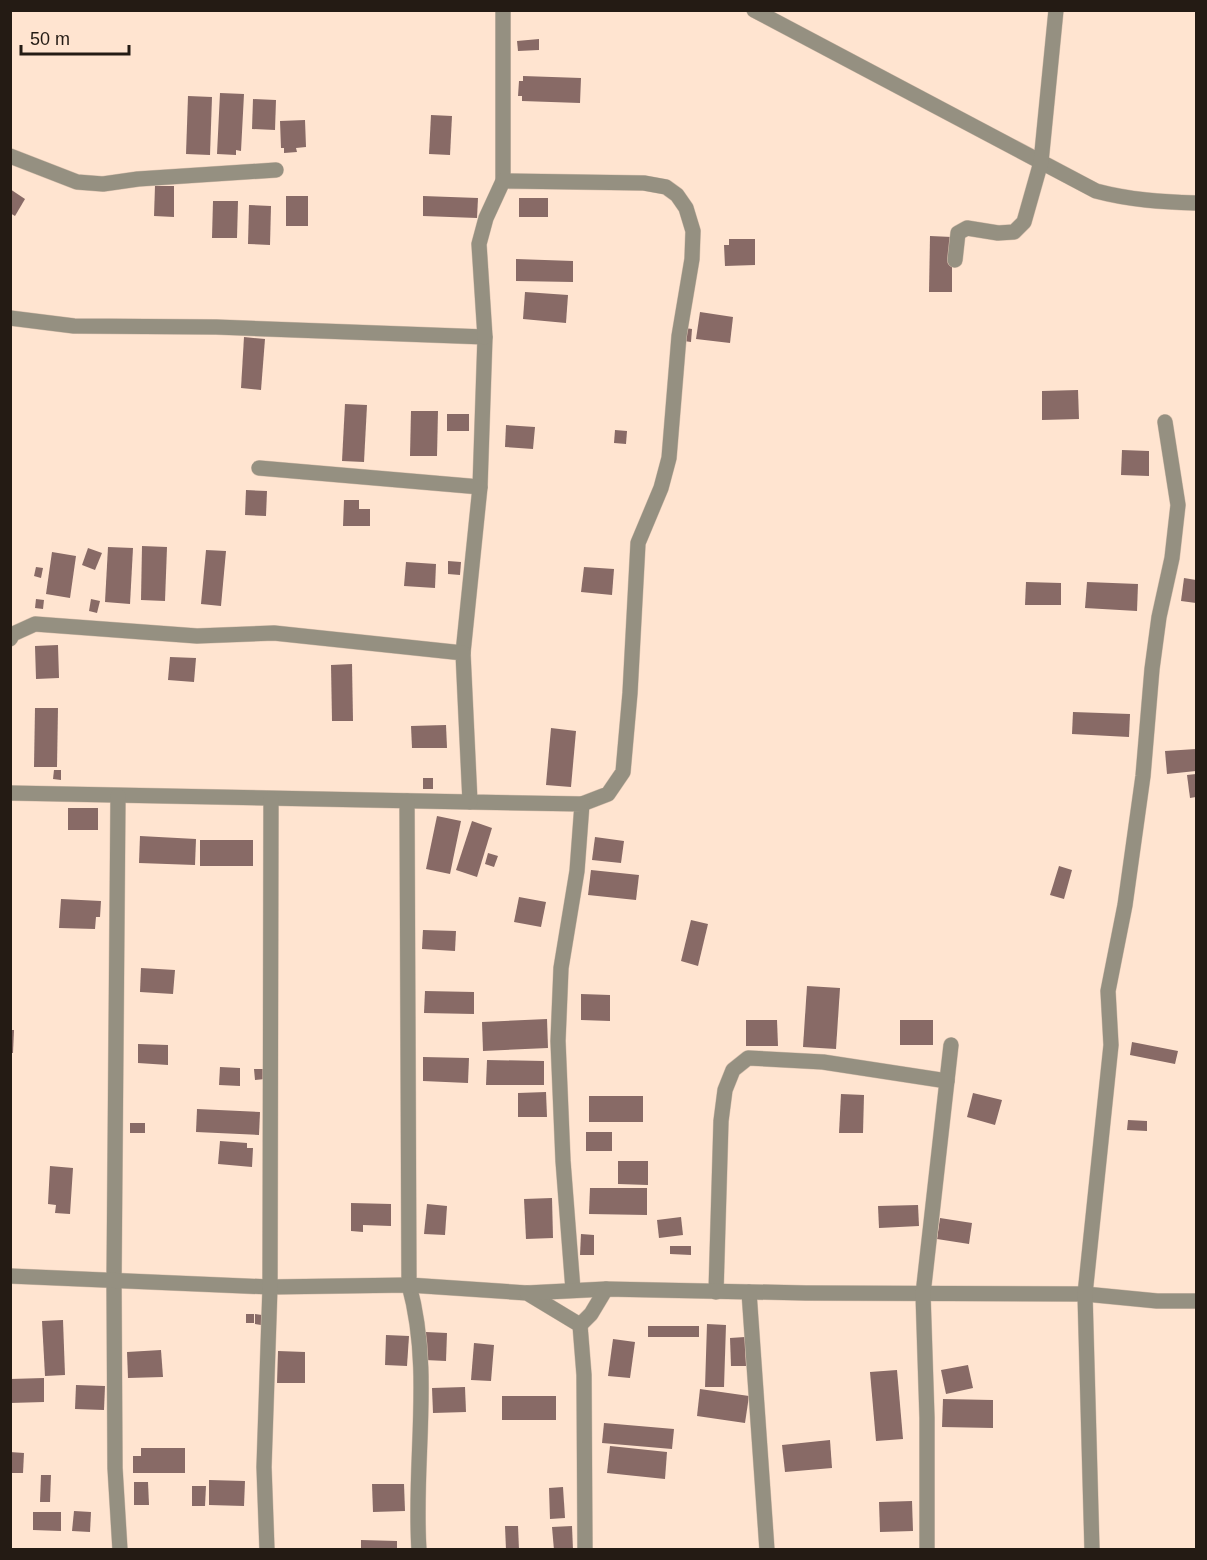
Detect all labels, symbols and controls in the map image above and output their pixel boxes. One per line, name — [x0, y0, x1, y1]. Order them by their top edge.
scale bar — [21, 18, 129, 56]
text: 50 m — [30, 29, 70, 49]

